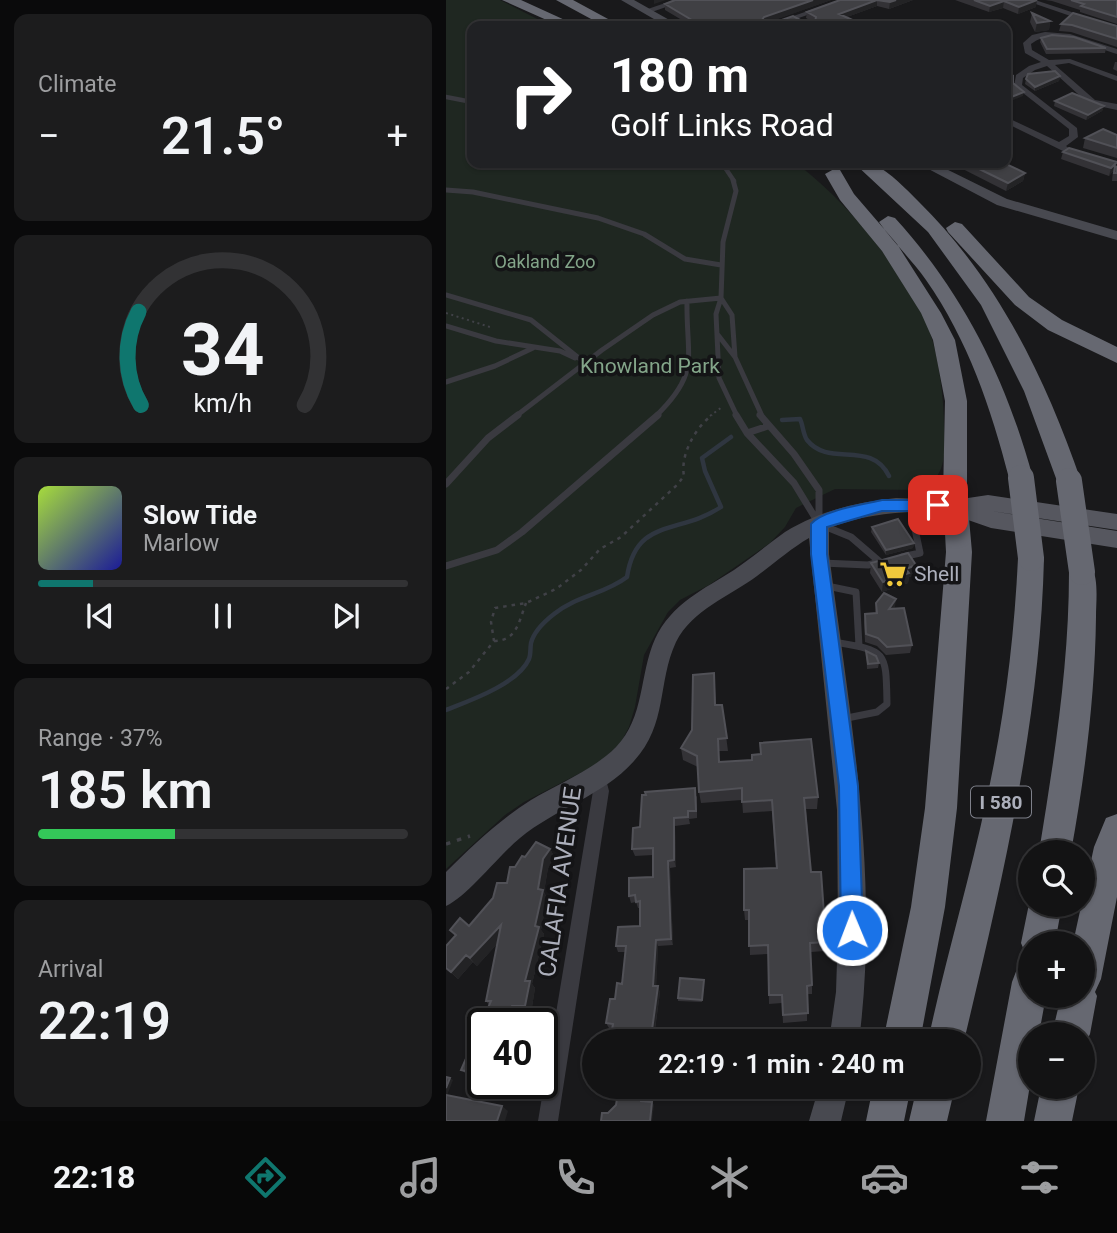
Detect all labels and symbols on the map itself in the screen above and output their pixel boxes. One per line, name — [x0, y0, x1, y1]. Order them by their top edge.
park label: Oakland Zoo — [494, 251, 596, 272]
park label: Knowland Park — [580, 354, 720, 378]
pin — [908, 475, 968, 535]
supermarket icon: Shell — [878, 559, 908, 589]
place label: Shell — [914, 562, 959, 586]
street label: CALAFIA AVENUE — [533, 785, 587, 979]
road number: I 580 — [971, 786, 1031, 818]
position arrow — [815, 893, 889, 967]
speed limit sign: 40 — [467, 1008, 558, 1099]

